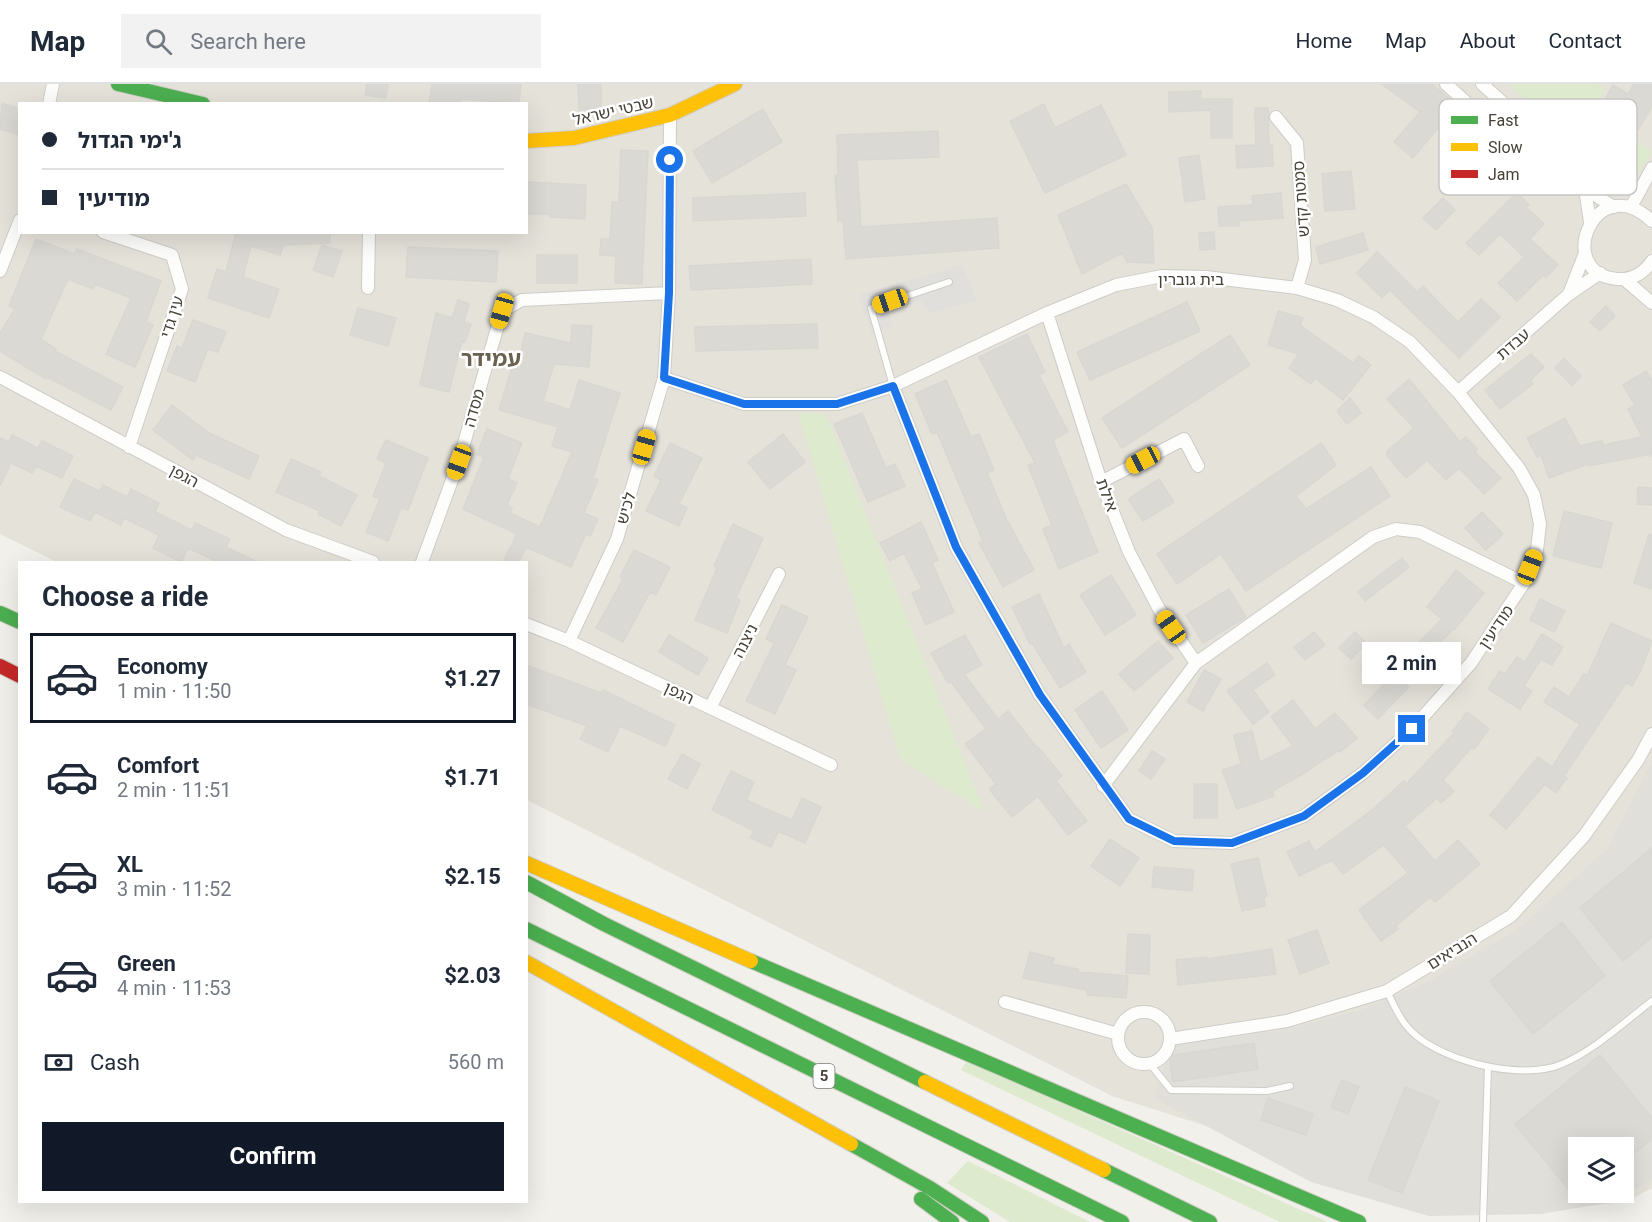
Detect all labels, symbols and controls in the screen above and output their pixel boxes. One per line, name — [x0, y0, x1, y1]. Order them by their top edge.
search box — [121, 14, 541, 68]
text: Map — [30, 25, 85, 58]
icon: search — [142, 25, 175, 58]
text: Search here — [190, 29, 306, 54]
text: Home — [1296, 29, 1352, 53]
text: Map — [1385, 29, 1427, 53]
text: About — [1460, 29, 1516, 53]
text: Contact — [1549, 29, 1622, 53]
street label: שבטי ישראל — [571, 92, 655, 130]
legend — [1439, 99, 1637, 195]
text: Fast — [1488, 111, 1519, 130]
text: ג'ימי הגדול — [78, 128, 182, 153]
text: Slow — [1488, 138, 1523, 157]
route start — [656, 146, 683, 173]
street label: סמטת קדש — [1289, 160, 1313, 238]
text: Jam — [1488, 165, 1520, 184]
text: מודיעין — [78, 186, 150, 211]
street label: בית גוברין — [1158, 270, 1224, 289]
car — [870, 287, 910, 315]
car — [488, 291, 516, 331]
street label: עין גדי — [156, 294, 188, 340]
street label: עבדת — [1492, 324, 1534, 364]
district label: עמידר — [461, 346, 521, 371]
street label: מסדה — [460, 387, 488, 429]
car — [630, 427, 658, 467]
car — [444, 442, 474, 482]
car — [1123, 444, 1163, 476]
street label: הגפן — [166, 460, 202, 492]
street label: אילת — [1092, 476, 1122, 514]
street label: לכיש — [612, 490, 640, 526]
car — [1515, 547, 1545, 587]
text: Choose a ride — [42, 581, 208, 613]
street label: מודיעין — [1475, 602, 1517, 652]
car — [1153, 607, 1189, 647]
street label: ניצנה — [728, 621, 762, 661]
callout: 2 min — [1362, 642, 1462, 684]
icon: car — [45, 651, 99, 705]
text: 2 min — [1386, 651, 1437, 675]
text: Economy — [117, 654, 208, 679]
text: $1.27 — [444, 666, 501, 691]
street label: הגפן — [661, 678, 697, 708]
text: 1 min · 11:50 — [117, 679, 232, 703]
route end — [1398, 715, 1425, 742]
icon: car — [45, 750, 99, 804]
text: Comfort — [117, 753, 199, 778]
text: $1.71 — [444, 765, 501, 790]
text: 2 min · 11:51 — [117, 778, 232, 802]
icon: car — [45, 849, 99, 903]
text: XL — [117, 852, 143, 877]
text: $2.15 — [444, 864, 501, 889]
text: 3 min · 11:52 — [117, 877, 232, 901]
street label: הנביאים — [1424, 928, 1480, 974]
icon: car — [45, 948, 99, 1002]
text: Green — [117, 951, 176, 976]
text: $2.03 — [444, 963, 501, 988]
text: 4 min · 11:53 — [117, 976, 232, 1000]
icon: cash — [42, 1046, 75, 1079]
text: Cash — [90, 1050, 140, 1075]
text: 560 m — [448, 1050, 504, 1074]
road number: 5 — [814, 1064, 834, 1088]
button: Confirm — [42, 1122, 504, 1191]
map controls — [1568, 1137, 1634, 1203]
button: layers — [1568, 1137, 1634, 1203]

